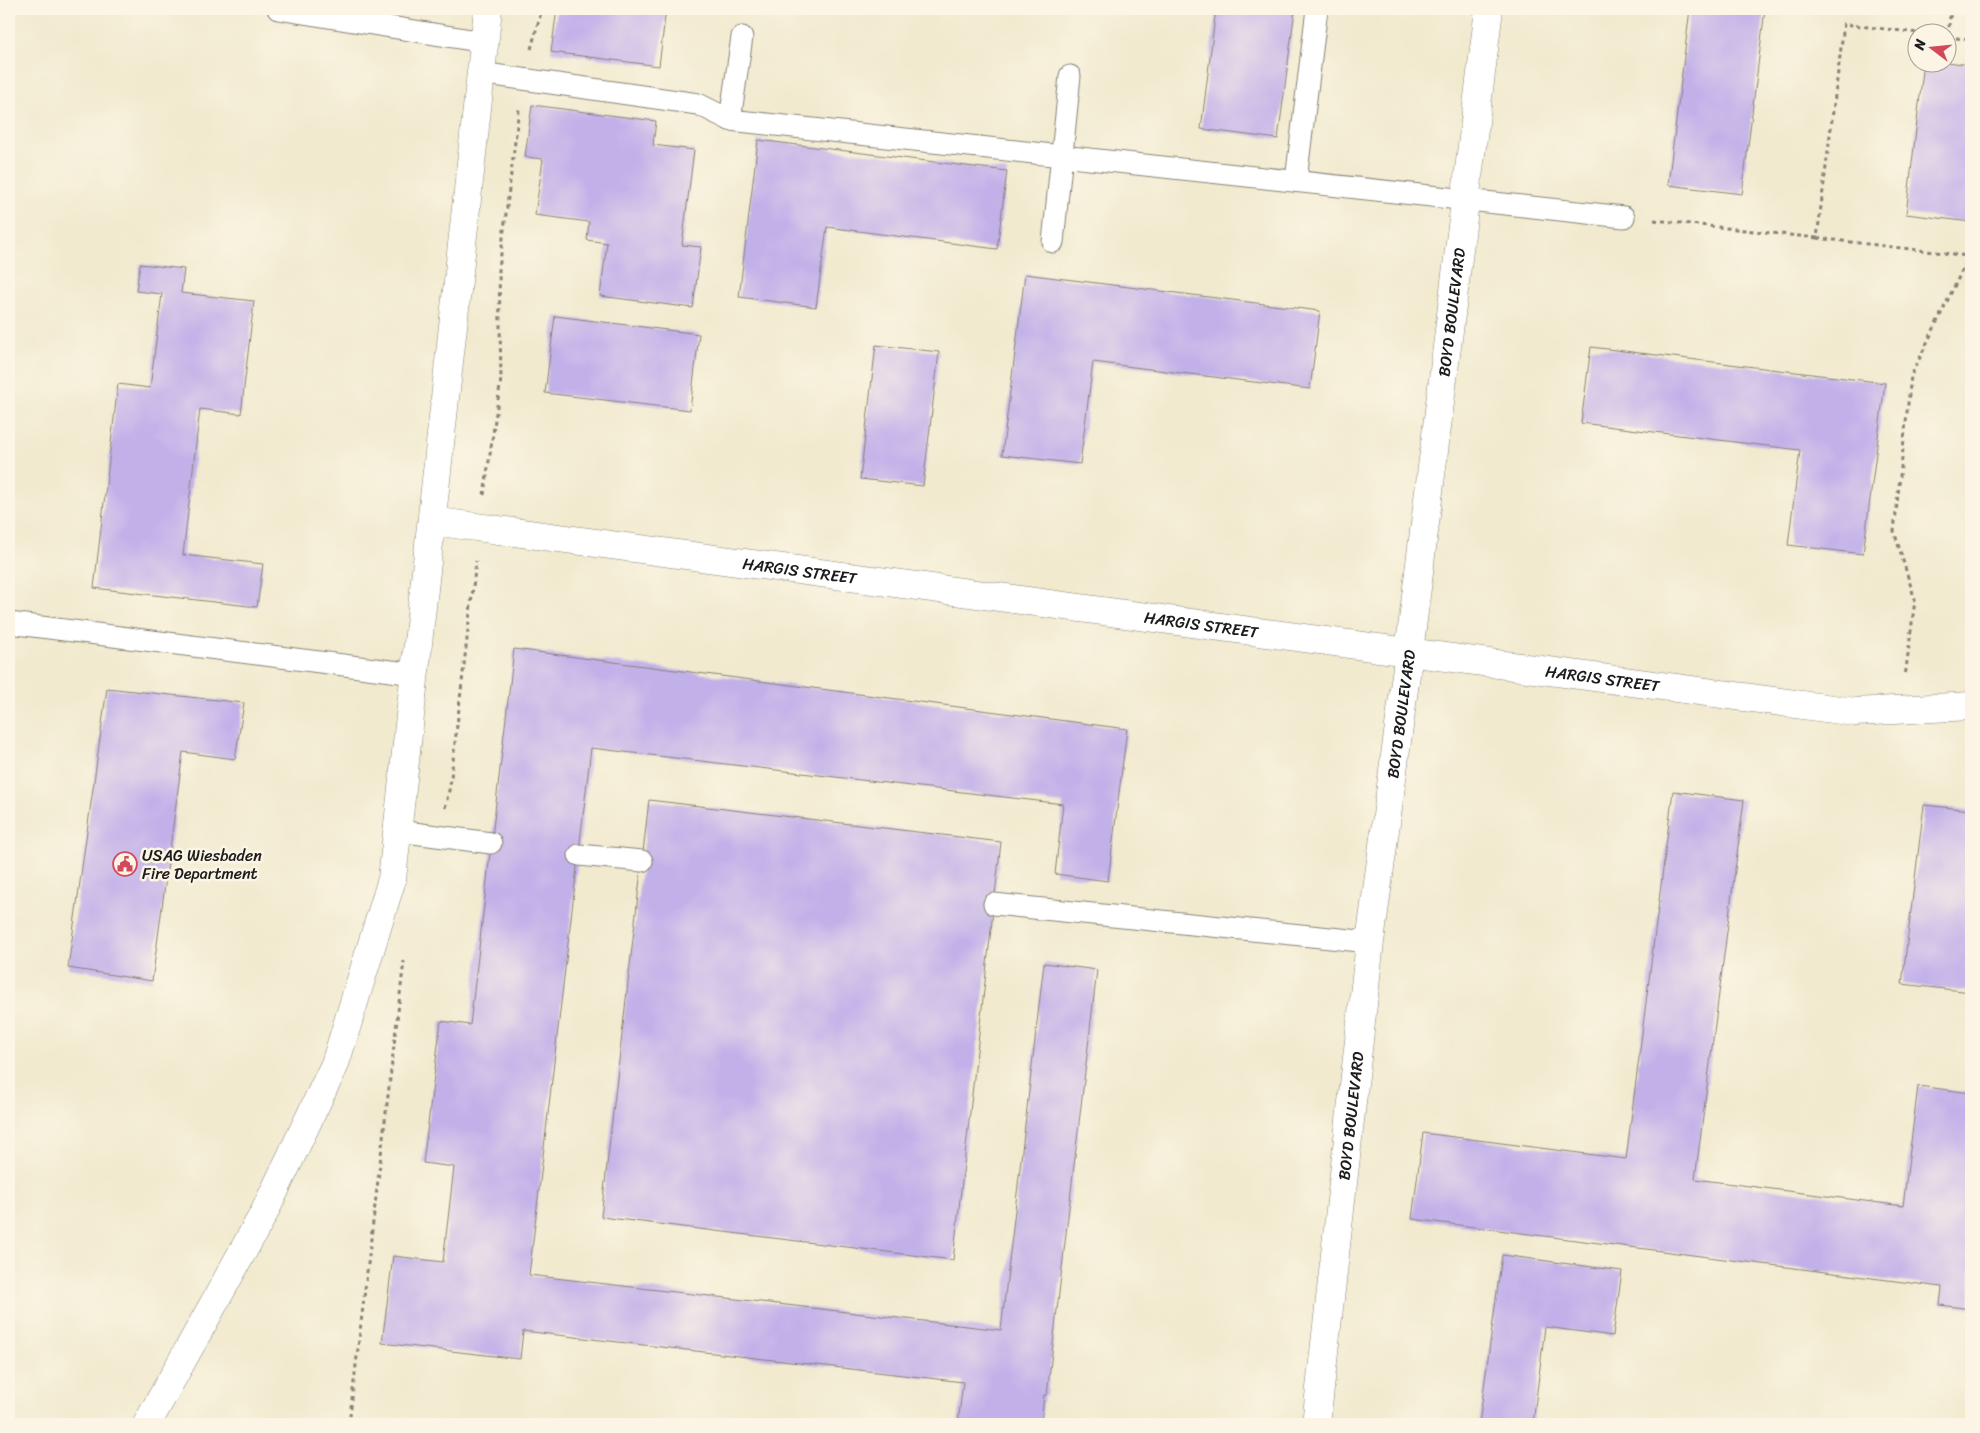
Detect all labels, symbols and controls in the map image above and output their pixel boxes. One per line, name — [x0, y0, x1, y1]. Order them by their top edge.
north arrow — [1908, 22, 1958, 72]
text: N — [1906, 36, 1933, 54]
street label: BOYD BOULEVARD — [1429, 246, 1474, 378]
street label: HARGIS STREET — [741, 549, 860, 593]
street label: HARGIS STREET — [1142, 603, 1261, 647]
street label: BOYD BOULEVARD — [1378, 648, 1424, 780]
street label: HARGIS STREET — [1544, 657, 1663, 701]
place label: USAG Wiesbaden Fire Department — [142, 841, 262, 888]
public building icon: USAG Wiesbaden Fire Department — [112, 851, 138, 877]
street label: BOYD BOULEVARD — [1329, 1050, 1373, 1182]

